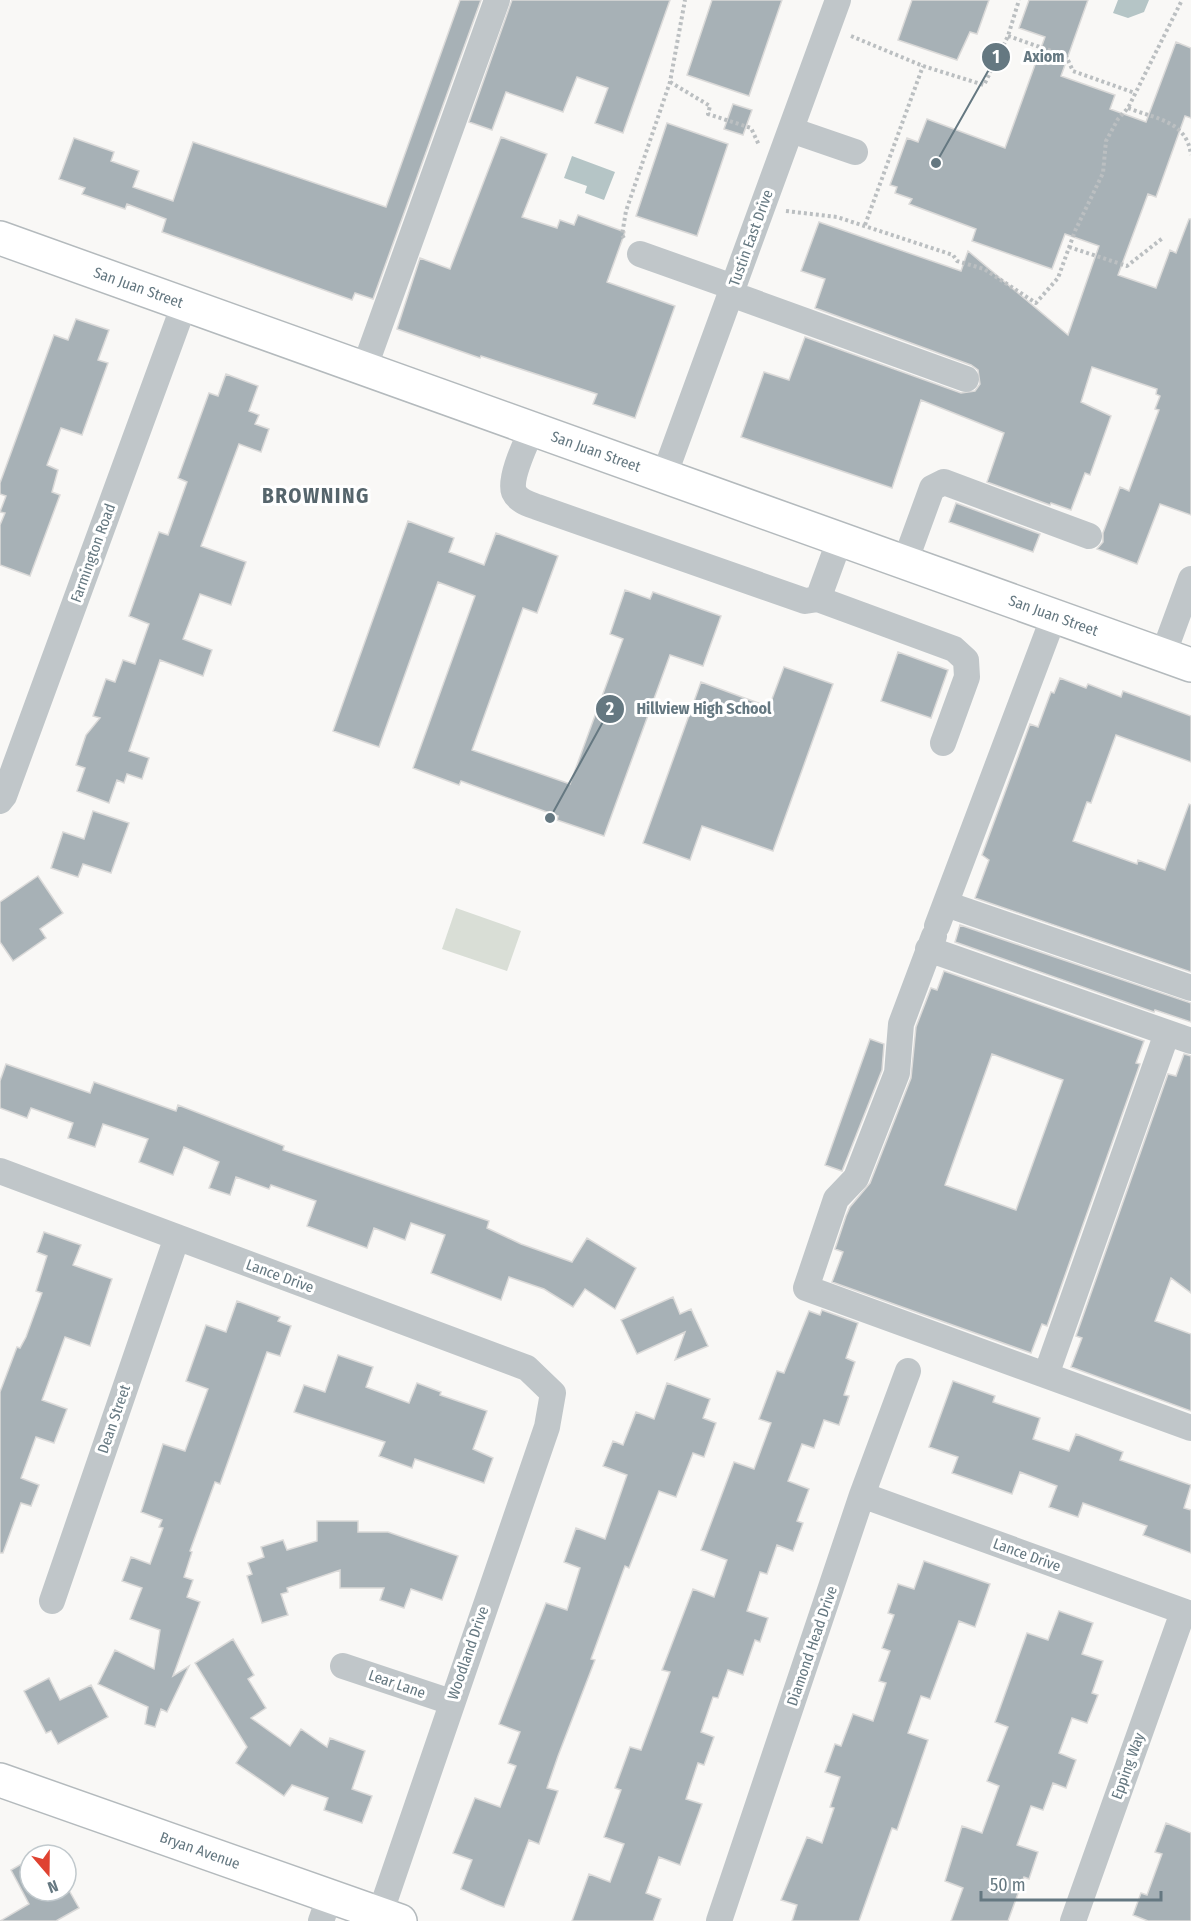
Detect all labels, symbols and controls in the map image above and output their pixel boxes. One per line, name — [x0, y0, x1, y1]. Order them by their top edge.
callout: Axiom — [981, 40, 1076, 74]
text: 1 — [992, 46, 1000, 68]
text: Axiom — [1022, 47, 1065, 66]
street label: Tustin East Drive — [725, 187, 777, 289]
street label: San Juan Street — [91, 263, 186, 312]
street label: San Juan Street — [549, 427, 643, 476]
district label: BROWNING — [262, 483, 370, 509]
street label: Farmington Road — [67, 501, 119, 605]
street label: San Juan Street — [1006, 591, 1101, 640]
callout: Hillview High School — [595, 692, 784, 726]
text: 2 — [605, 698, 614, 720]
text: Hillview High School — [636, 699, 772, 718]
street label: Lance Drive — [244, 1255, 316, 1297]
street label: Dean Street — [94, 1382, 134, 1456]
street label: Lance Drive — [991, 1534, 1063, 1576]
street label: Diamond Head Drive — [783, 1584, 841, 1708]
street label: Woodland Drive — [444, 1604, 492, 1702]
street label: Lear Lane — [366, 1666, 428, 1702]
street label: Epping Way — [1108, 1730, 1148, 1802]
street label: Bryan Avenue — [157, 1828, 242, 1873]
north arrow — [18, 1843, 78, 1903]
scale bar — [981, 1864, 1161, 1902]
text: 50 m — [990, 1874, 1026, 1896]
text: N — [45, 1876, 61, 1897]

